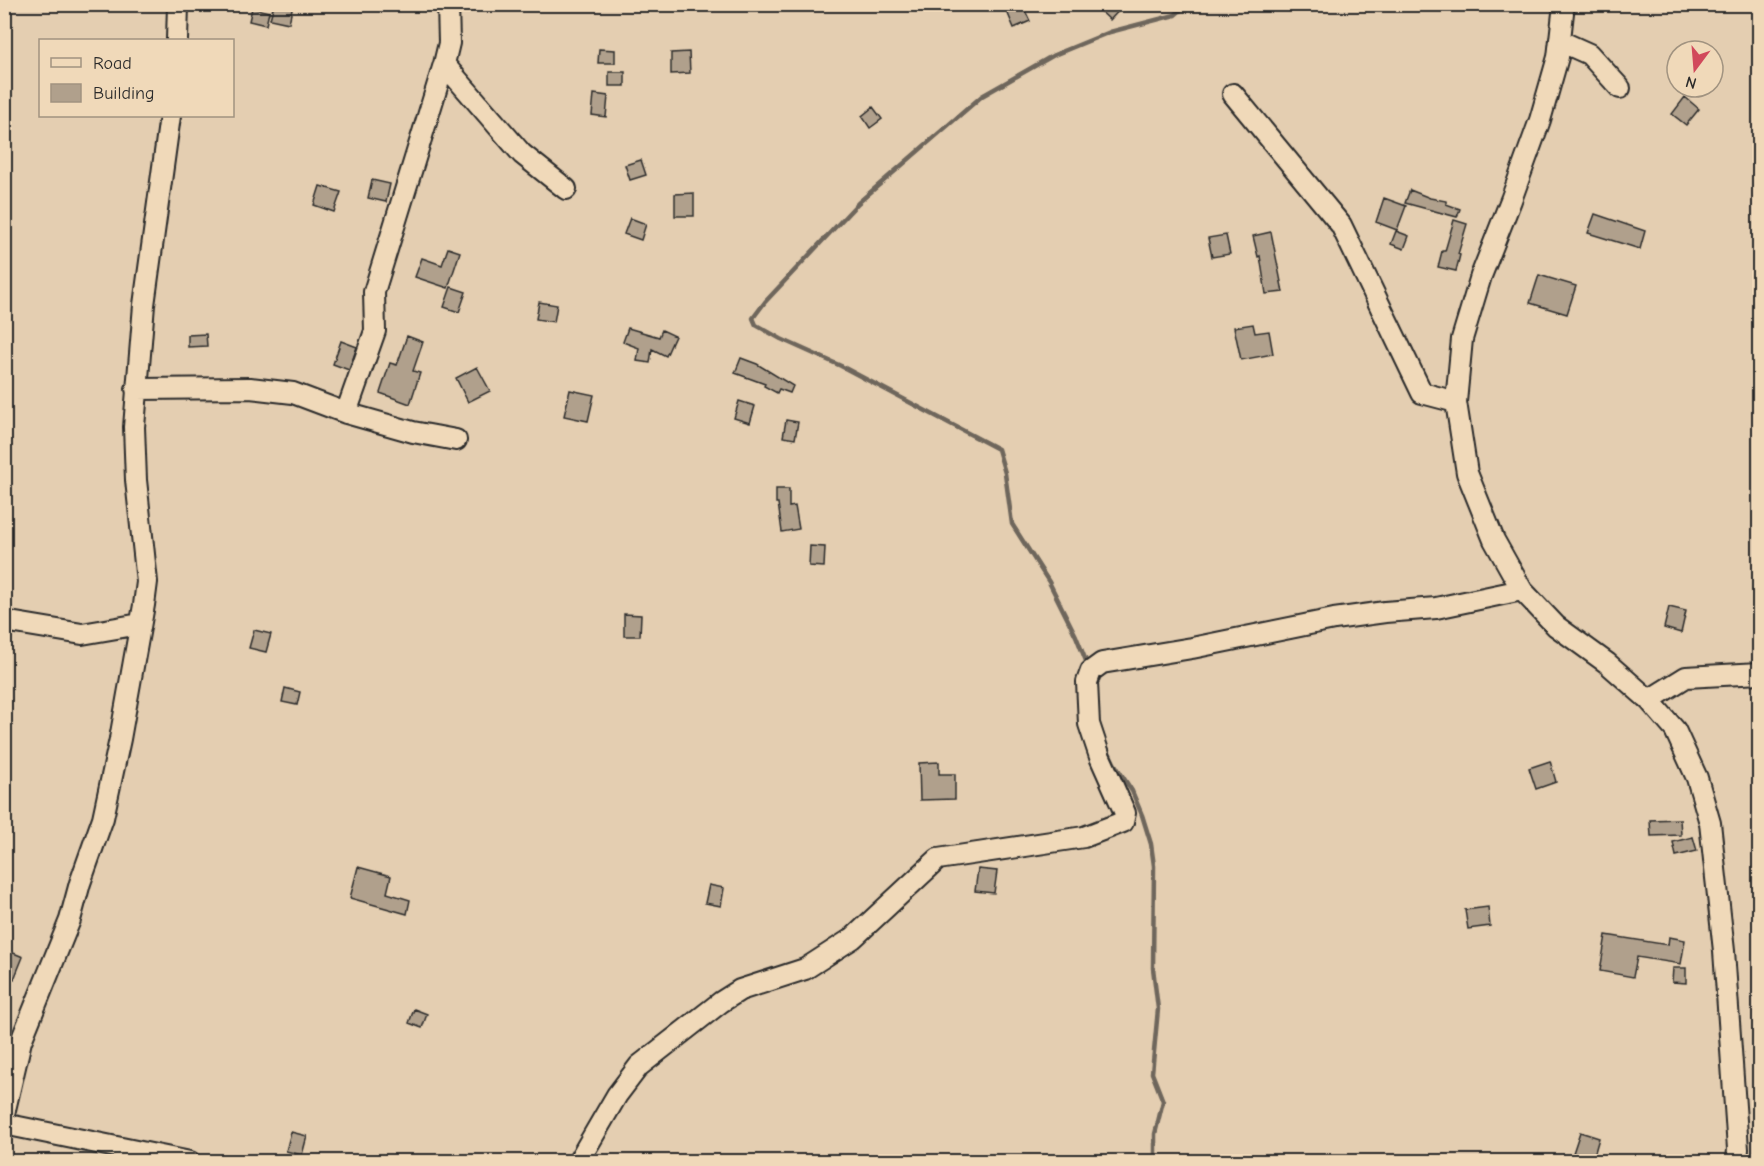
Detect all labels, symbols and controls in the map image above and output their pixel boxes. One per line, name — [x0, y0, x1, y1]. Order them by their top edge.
legend — [39, 39, 234, 117]
north arrow — [1665, 39, 1725, 99]
text: Road — [93, 53, 132, 74]
text: N — [1684, 72, 1699, 93]
text: Building — [93, 83, 155, 104]

